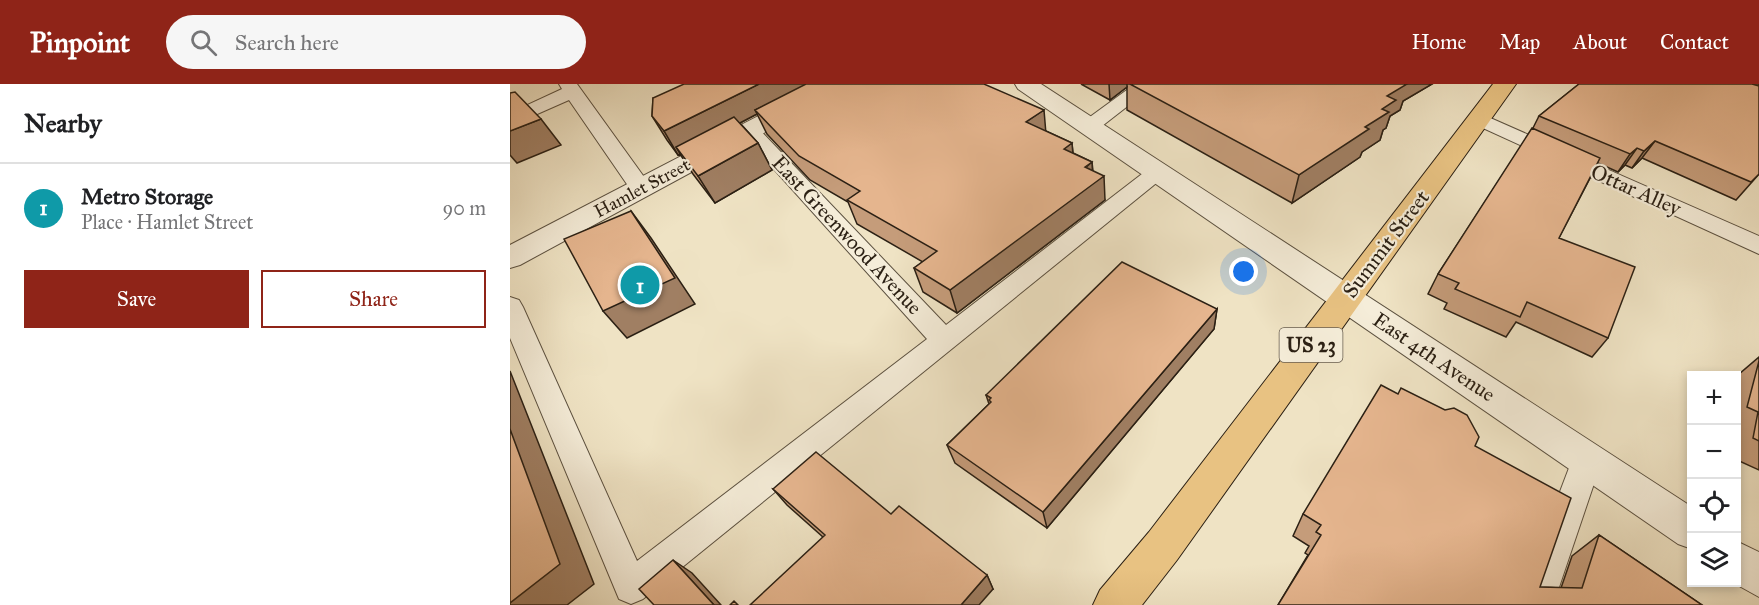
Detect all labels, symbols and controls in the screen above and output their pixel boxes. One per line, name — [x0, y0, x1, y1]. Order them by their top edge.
search box — [166, 15, 586, 69]
text: Pinpoint — [30, 25, 130, 60]
icon: search — [187, 26, 220, 59]
text: Search here — [235, 29, 339, 56]
text: Home — [1411, 29, 1466, 55]
text: Map — [1499, 29, 1540, 55]
text: About — [1573, 29, 1627, 55]
text: Contact — [1660, 29, 1729, 55]
text: Nearby — [24, 107, 102, 139]
street label: East Greenwood Avenue — [766, 150, 928, 320]
street label: Hamlet Street — [590, 153, 694, 222]
street label: Ottar Alley — [1587, 159, 1686, 222]
text: Metro Storage — [81, 183, 213, 210]
street label: Summit Street — [1337, 184, 1435, 303]
text: 1 — [40, 196, 47, 220]
text: 90 m — [443, 196, 486, 220]
text: Place · Hamlet Street — [81, 210, 253, 234]
your location — [1229, 257, 1258, 286]
pin: 1 — [620, 262, 660, 308]
button: Save — [24, 270, 249, 328]
button: Share — [261, 270, 486, 328]
street label: East 4th Avenue — [1368, 307, 1500, 408]
road number: US 23 — [1280, 328, 1342, 362]
map controls — [1687, 371, 1741, 587]
button: + — [1687, 371, 1741, 425]
button: − — [1687, 425, 1741, 479]
button: locate — [1687, 479, 1741, 533]
button: layers — [1687, 533, 1741, 587]

